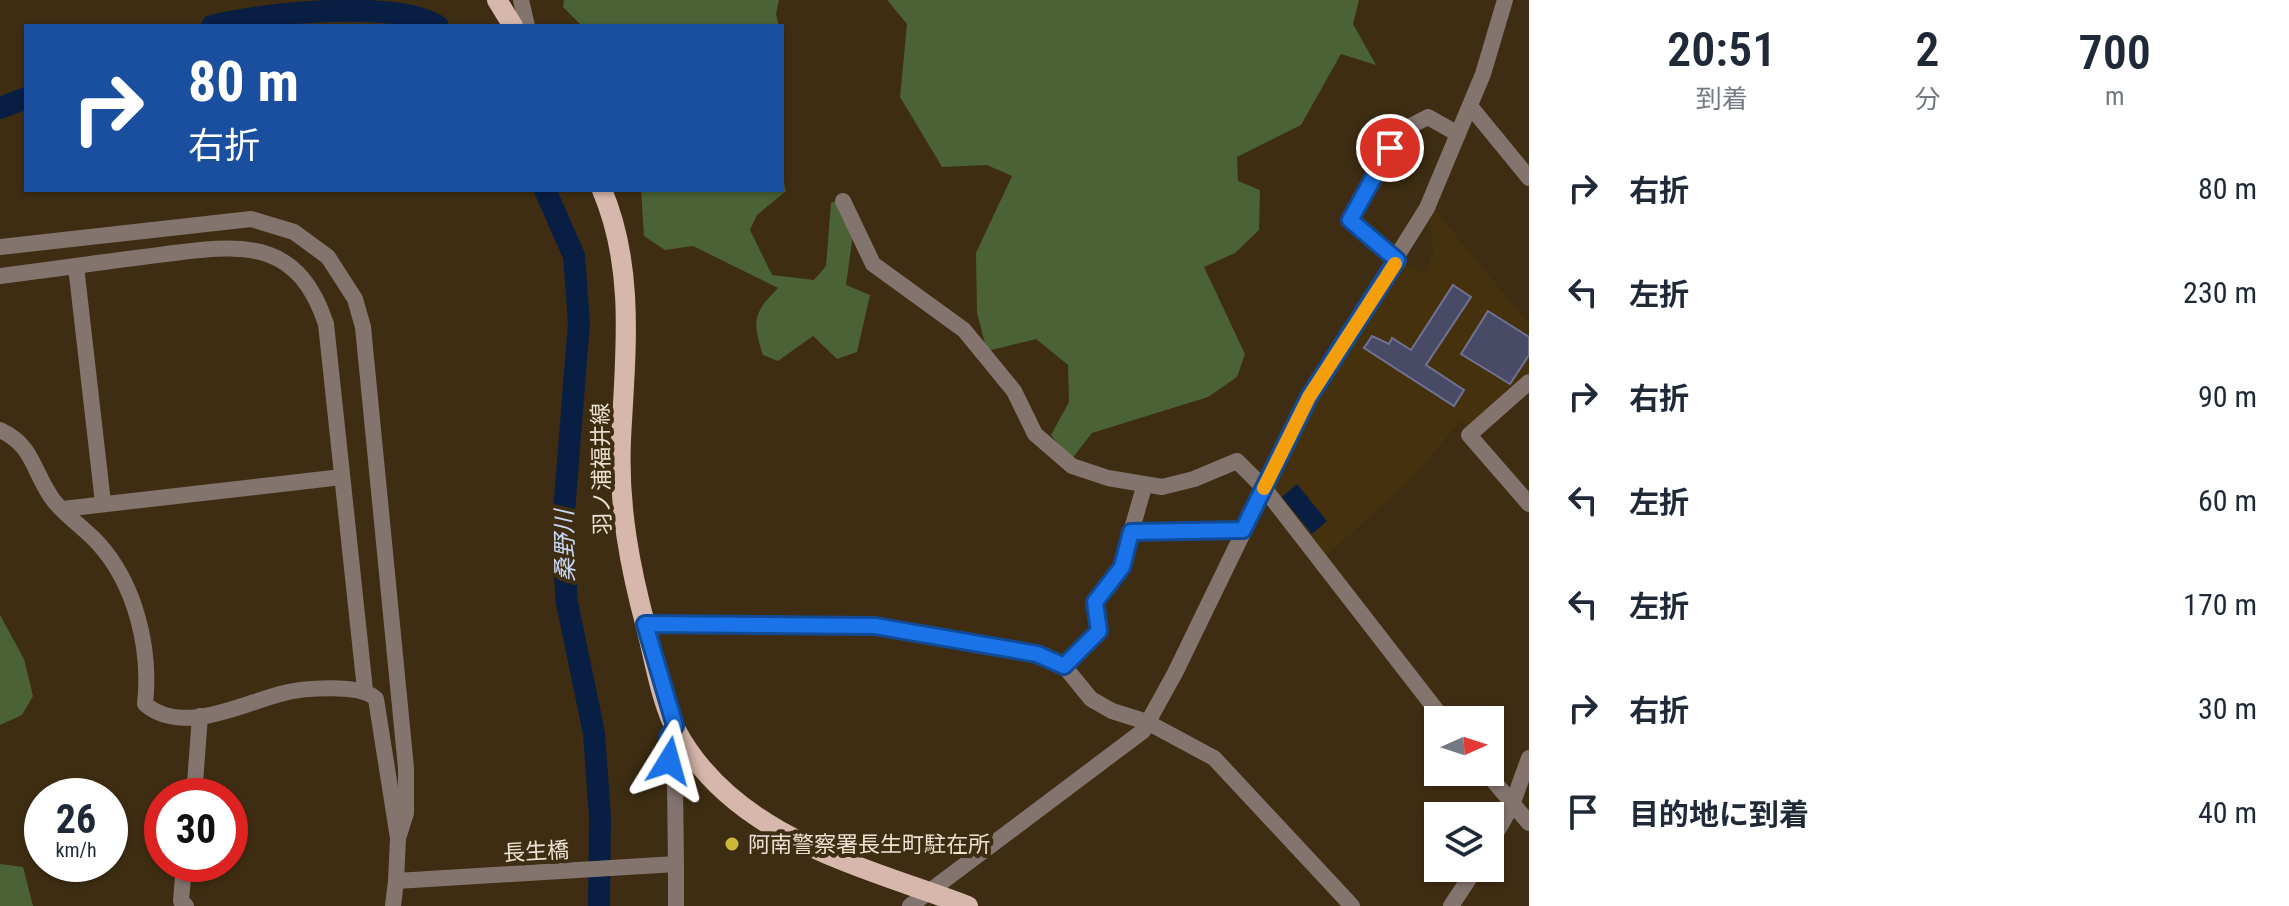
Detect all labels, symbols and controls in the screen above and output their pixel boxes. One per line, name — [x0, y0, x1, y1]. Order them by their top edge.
text: 20:51 — [1667, 21, 1776, 78]
text: 2 — [1915, 21, 1939, 78]
text: 700 — [2079, 24, 2151, 81]
text: 80 m — [188, 49, 299, 115]
icon: right — [56, 56, 160, 160]
text: m — [2105, 81, 2125, 111]
text: 到着 — [1696, 84, 1748, 114]
text: 分 — [1914, 84, 1940, 114]
pin — [1356, 114, 1424, 182]
text: 右折 — [188, 125, 260, 167]
icon: arrive — [1368, 126, 1412, 170]
icon: right — [1561, 166, 1605, 210]
text: 80 m — [2198, 171, 2257, 206]
text: 右折 — [1629, 173, 1689, 208]
icon: left — [1561, 270, 1605, 314]
text: 230 m — [2183, 275, 2257, 310]
text: 左折 — [1629, 277, 1689, 312]
icon: right — [1561, 374, 1605, 418]
text: 90 m — [2198, 379, 2257, 414]
text: 右折 — [1629, 381, 1689, 416]
street label: 羽ノ浦福井線 — [588, 403, 615, 535]
icon: left — [1561, 478, 1605, 522]
text: 60 m — [2198, 483, 2257, 518]
text: 左折 — [1629, 485, 1689, 520]
water label: 桑野川 — [550, 507, 580, 582]
icon: left — [1561, 582, 1605, 626]
text: 170 m — [2183, 587, 2257, 622]
text: 左折 — [1629, 589, 1689, 624]
icon: right — [1561, 686, 1605, 730]
text: 30 m — [2198, 691, 2257, 726]
text: 右折 — [1629, 693, 1689, 728]
north arrow — [1424, 706, 1504, 786]
map controls — [1424, 706, 1504, 882]
position arrow — [627, 719, 711, 803]
speed limit sign: 30 — [144, 778, 248, 882]
icon: arrive — [1561, 790, 1605, 834]
text: 40 m — [2198, 795, 2257, 830]
text: 26 — [56, 796, 96, 843]
text: 目的地に到着 — [1629, 797, 1809, 832]
button: layers — [1424, 802, 1504, 882]
place label: 阿南警察署長生町駐在所 — [748, 832, 990, 857]
marker: 阿南警察署長生町駐在所 — [723, 835, 741, 853]
street label: 長生橋 — [502, 837, 570, 866]
text: km/h — [55, 838, 97, 862]

